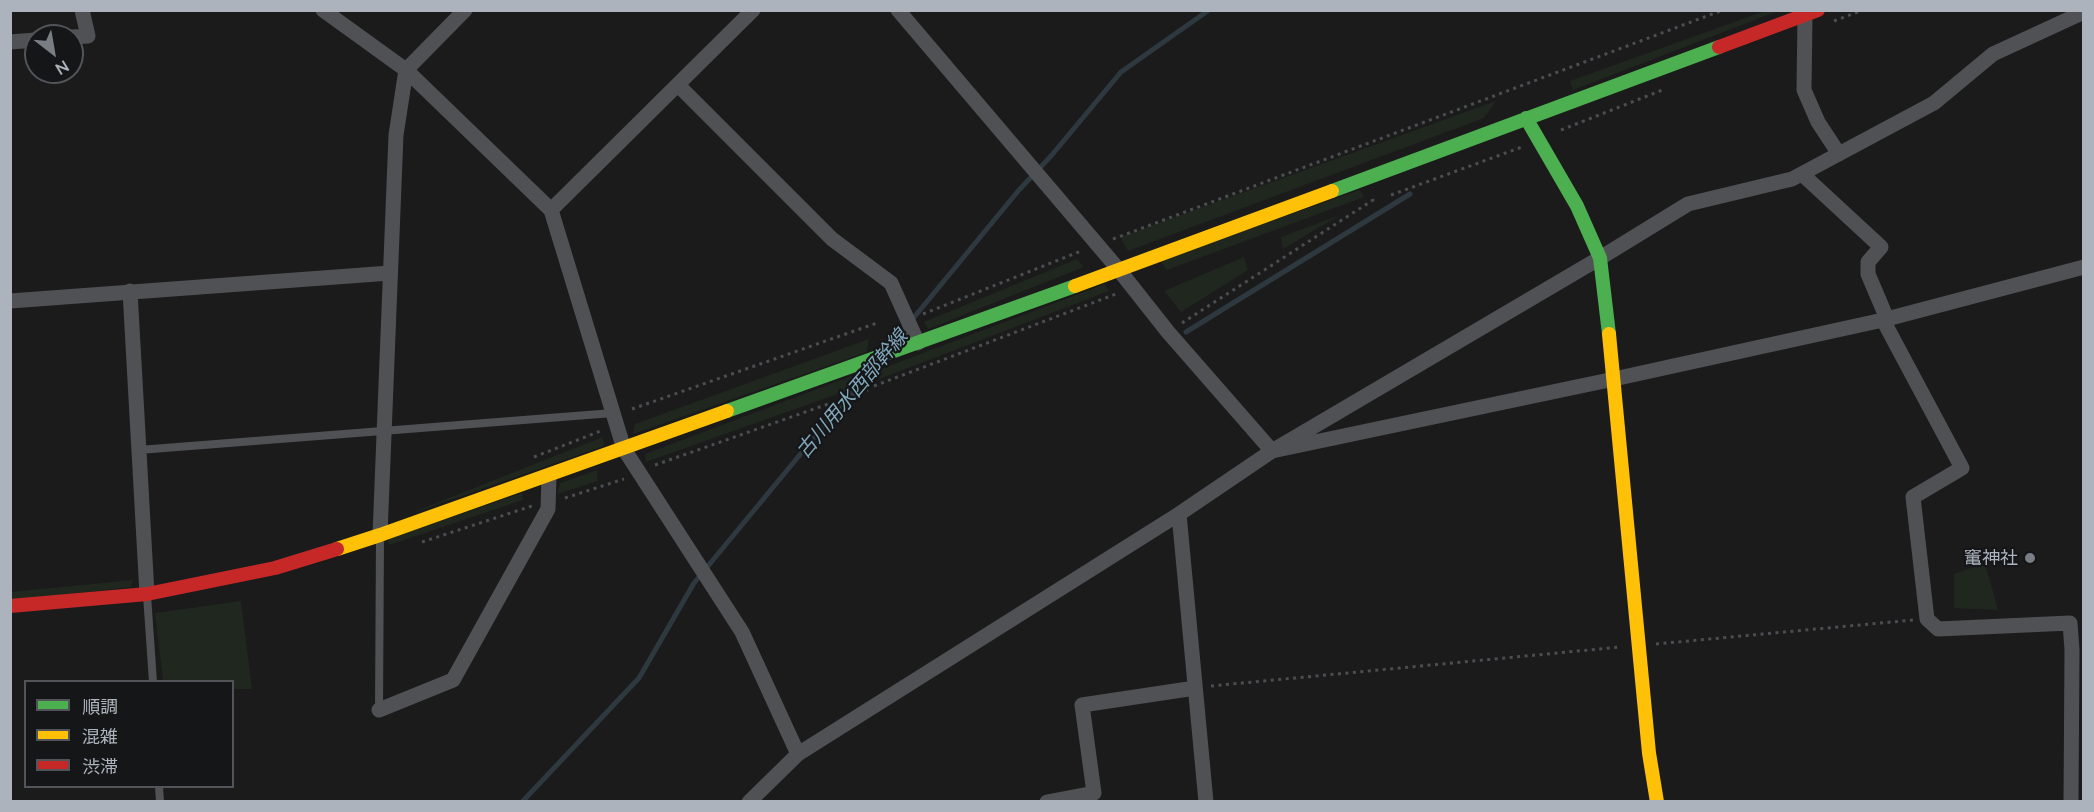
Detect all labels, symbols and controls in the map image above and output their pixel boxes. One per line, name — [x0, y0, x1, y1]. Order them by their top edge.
north arrow — [24, 24, 84, 84]
text: N — [52, 57, 73, 79]
water label: 古川用水西部幹線 — [791, 325, 913, 463]
place label: 竃神社 — [1964, 547, 2018, 569]
marker: 竃神社 — [2023, 551, 2037, 565]
legend — [24, 680, 234, 788]
text: 順調 — [82, 695, 118, 717]
text: 混雑 — [82, 725, 118, 747]
text: 渋滞 — [82, 755, 118, 777]

